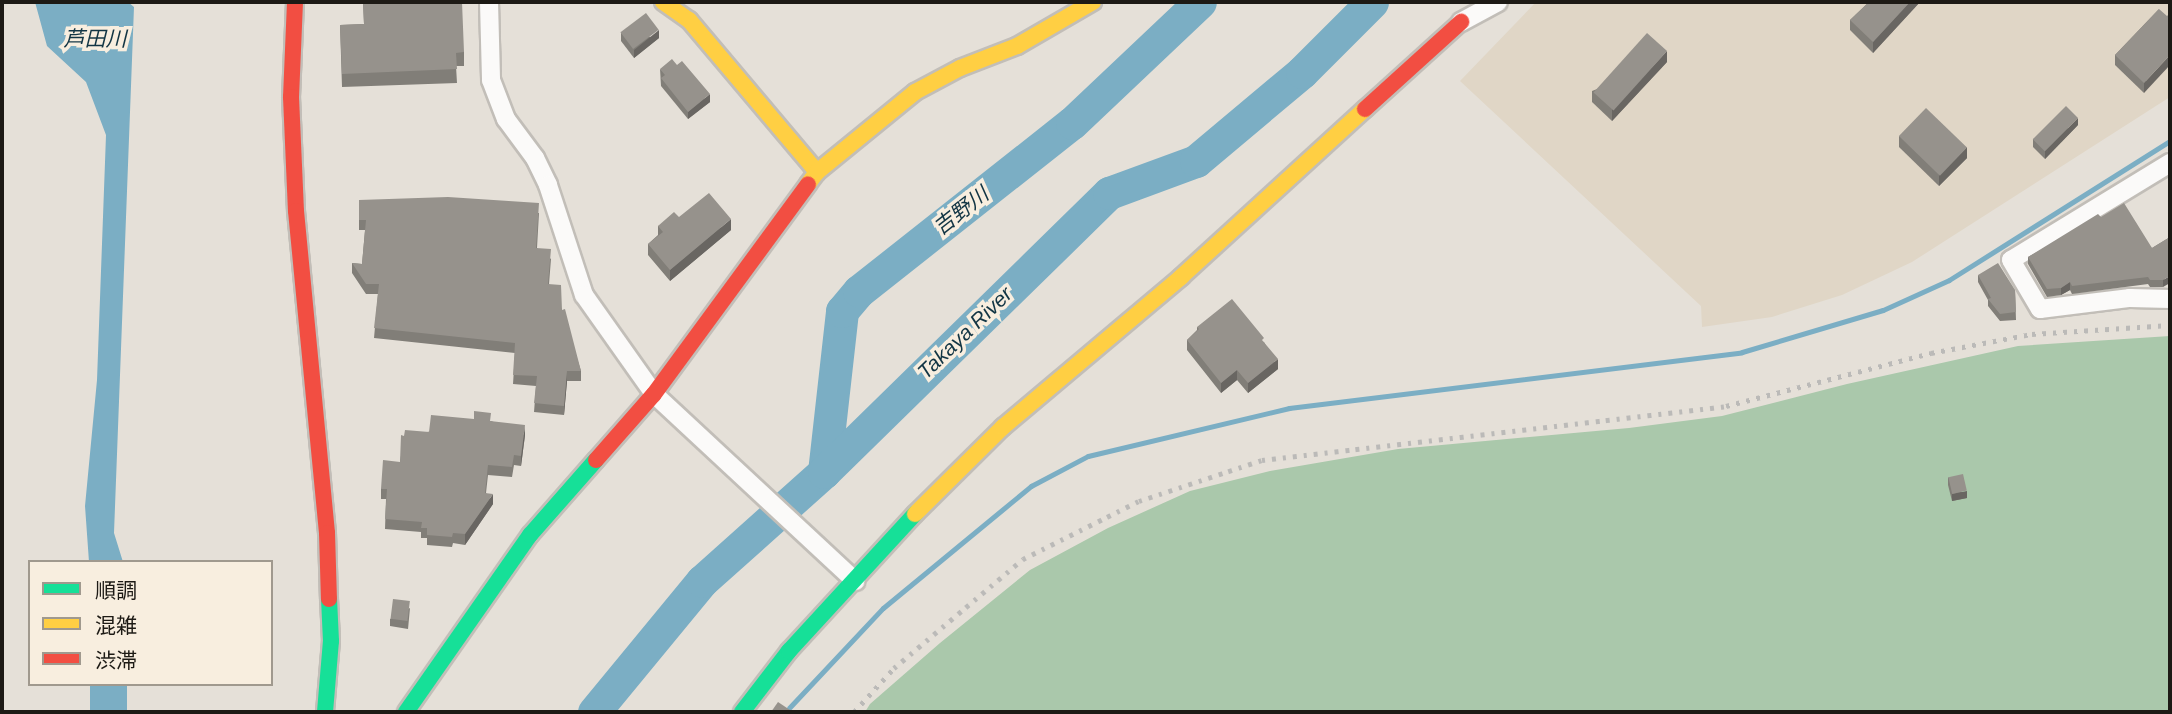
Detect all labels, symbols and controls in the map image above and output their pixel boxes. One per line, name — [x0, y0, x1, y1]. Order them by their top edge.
water label: 芦田川 — [64, 26, 126, 52]
water label: 吉野川 — [928, 182, 994, 240]
water label: Takaya River — [912, 282, 1018, 384]
legend — [28, 560, 273, 686]
text: 順調 — [95, 579, 137, 602]
text: 混雑 — [95, 614, 137, 637]
text: 渋滞 — [95, 649, 137, 672]

